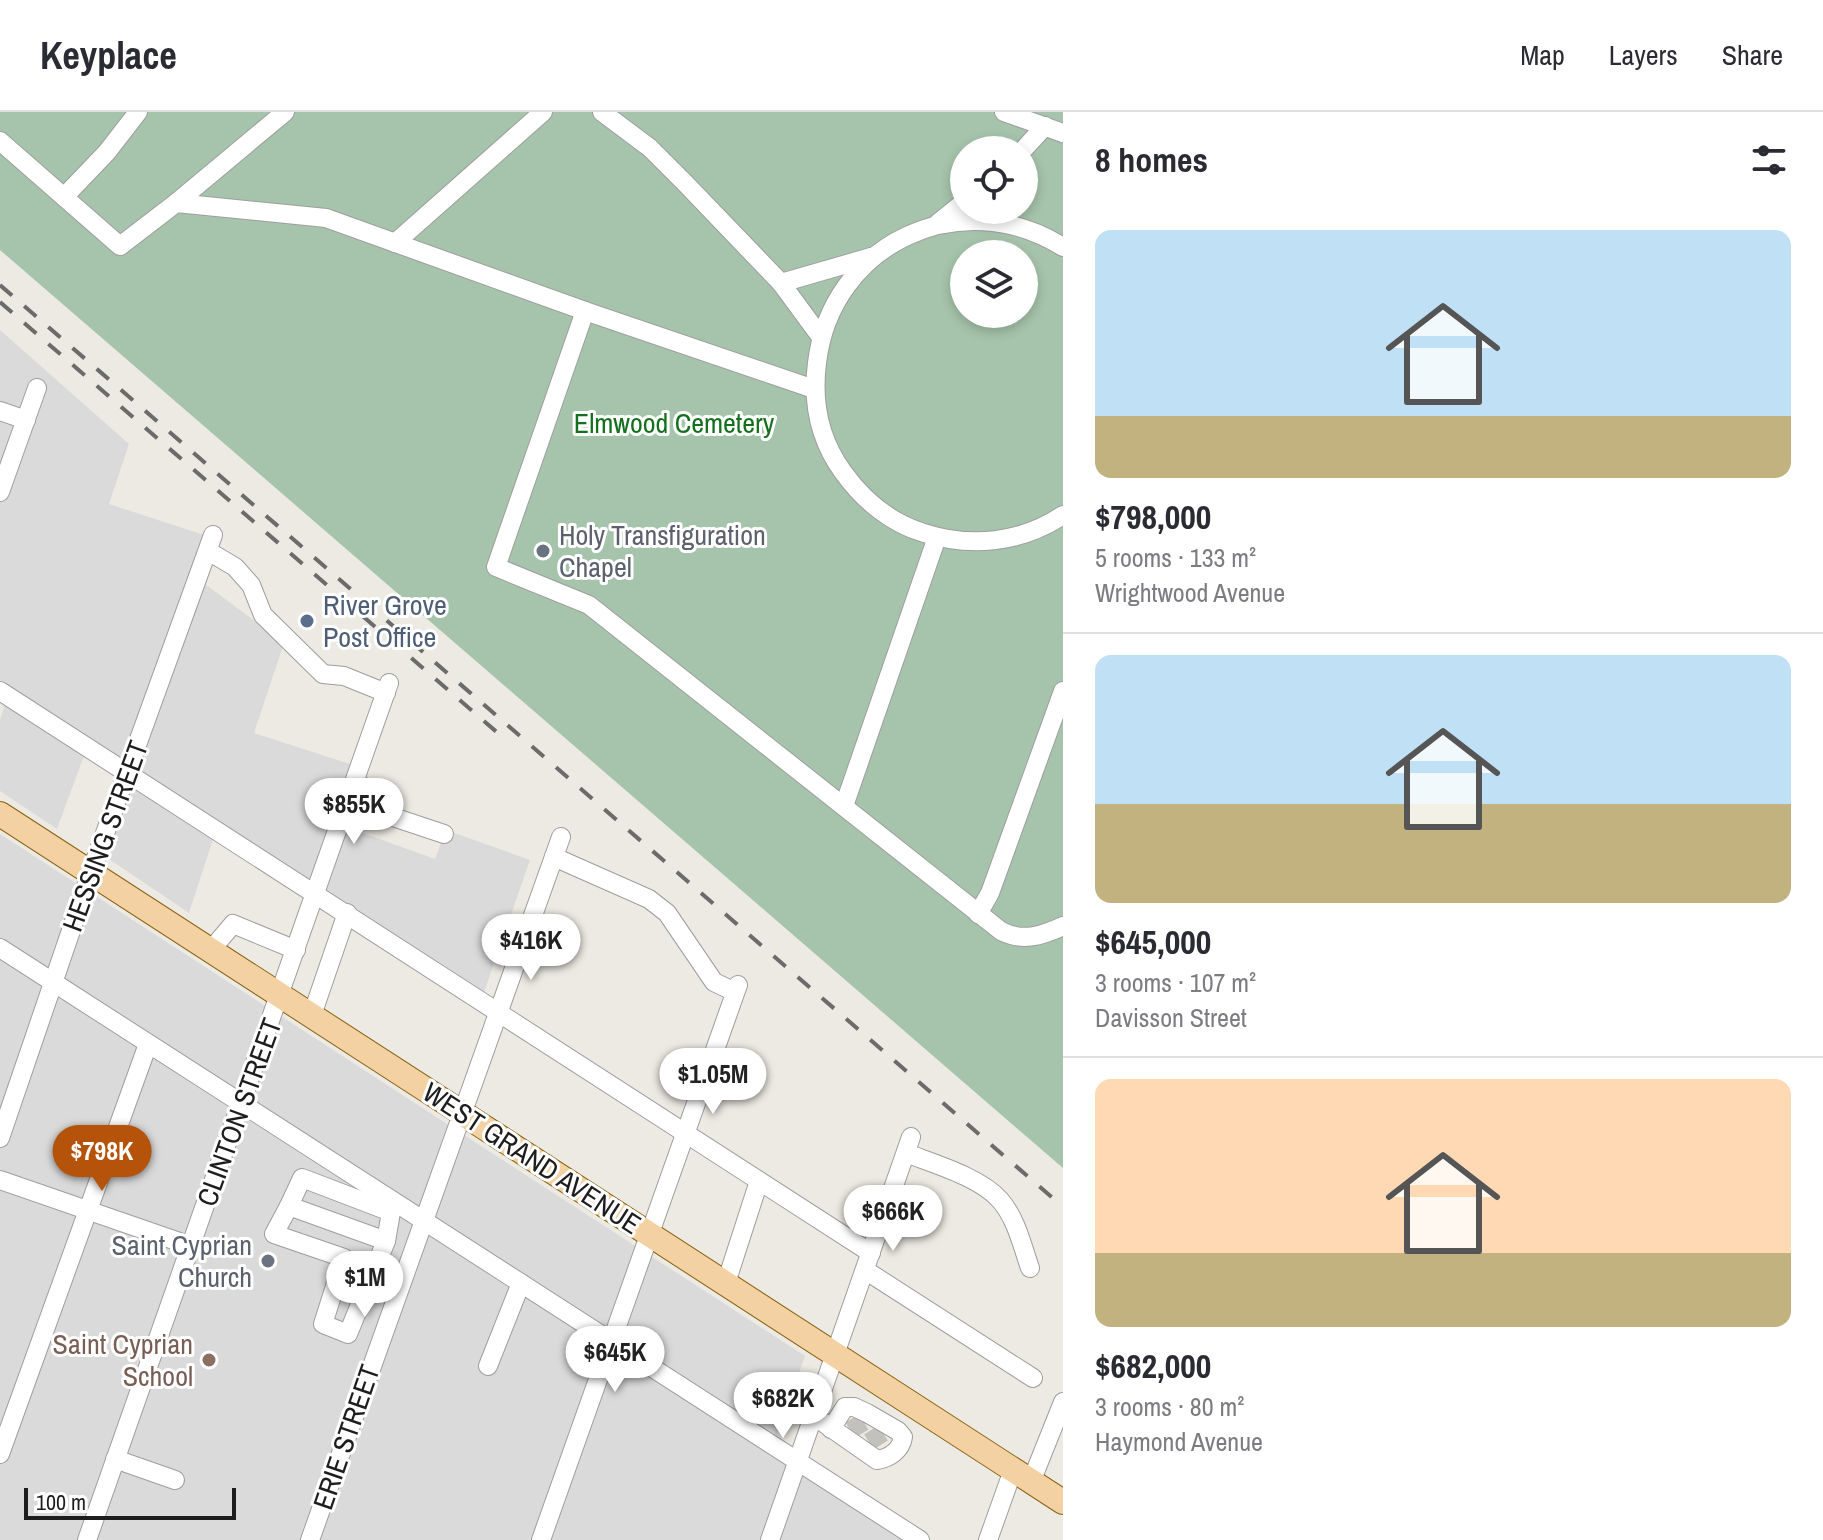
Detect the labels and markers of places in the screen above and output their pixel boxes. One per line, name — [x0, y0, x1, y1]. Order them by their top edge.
place label: Holy Transfiguration Chapel — [559, 516, 766, 586]
marker: Holy Transfiguration Chapel — [534, 542, 552, 560]
place label: River Grove Post Office — [323, 586, 447, 656]
marker: River Grove Post Office — [298, 612, 316, 630]
pin: $855K — [298, 778, 410, 846]
pin: $416K — [475, 914, 587, 982]
pin: $1.05M — [648, 1048, 778, 1116]
pin: $798K — [46, 1125, 158, 1193]
pin: $666K — [837, 1185, 949, 1253]
place label: Saint Cyprian Church — [112, 1226, 252, 1296]
pin: $1M — [326, 1251, 404, 1319]
marker: Saint Cyprian Church — [259, 1252, 277, 1270]
place label: Saint Cyprian School — [53, 1325, 193, 1395]
pin: $645K — [559, 1326, 671, 1394]
marker: Saint Cyprian School — [200, 1351, 218, 1369]
pin: $682K — [727, 1372, 839, 1440]

